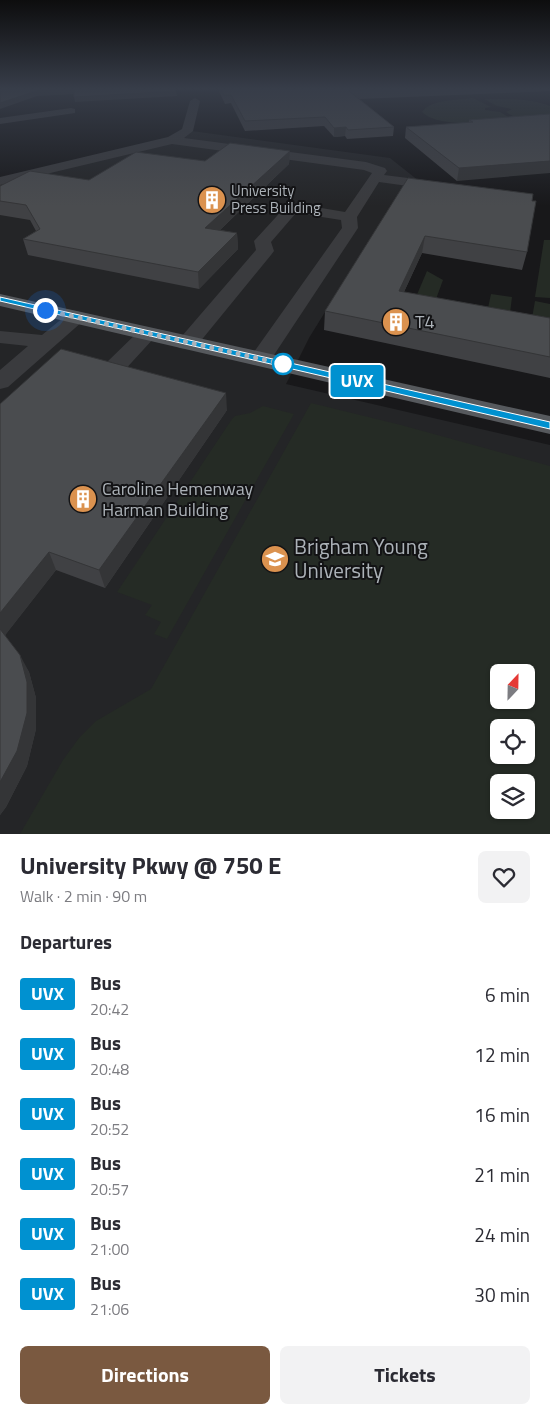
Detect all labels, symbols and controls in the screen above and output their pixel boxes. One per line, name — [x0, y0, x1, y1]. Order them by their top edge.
place label: University Press Building — [231, 179, 321, 219]
building icon: University Press Building — [197, 185, 227, 215]
your location — [33, 298, 58, 323]
building icon: T4 — [381, 307, 411, 337]
place label: T4 — [415, 308, 435, 335]
unlabelled marker — [272, 353, 294, 375]
line badge: UVX — [328, 365, 386, 397]
text: UVX — [341, 367, 373, 394]
place label: Caroline Hemenway Harman Building — [102, 475, 254, 523]
building icon: Caroline Hemenway Harman Building — [68, 484, 98, 514]
place label: Brigham Young University — [294, 530, 428, 586]
school or university icon: Brigham Young University — [260, 544, 290, 574]
north arrow — [490, 664, 535, 709]
map controls — [490, 664, 535, 819]
button: locate — [490, 719, 535, 764]
button: layers — [490, 774, 535, 819]
text: University Pkwy @ 750 E — [20, 847, 281, 883]
button: heart — [478, 851, 530, 903]
text: Walk · 2 min · 90 m — [20, 884, 147, 908]
text: Departures — [20, 927, 112, 956]
text: Bus — [90, 968, 121, 997]
text: UVX — [31, 980, 64, 1007]
text: 6 min — [485, 980, 530, 1009]
text: 20:42 — [90, 997, 129, 1021]
text: Bus — [90, 1028, 121, 1057]
text: UVX — [31, 1040, 64, 1067]
text: 12 min — [474, 1040, 530, 1069]
text: 20:48 — [90, 1057, 129, 1081]
text: Bus — [90, 1088, 121, 1117]
text: UVX — [31, 1100, 64, 1127]
text: 16 min — [474, 1100, 530, 1129]
text: 20:52 — [90, 1117, 129, 1141]
text: Bus — [90, 1148, 121, 1177]
text: UVX — [31, 1160, 64, 1187]
text: 21 min — [474, 1160, 530, 1189]
text: 20:57 — [90, 1177, 129, 1201]
text: Bus — [90, 1208, 121, 1237]
text: UVX — [31, 1220, 64, 1247]
text: 24 min — [474, 1220, 530, 1249]
text: 21:00 — [90, 1237, 129, 1261]
text: Bus — [90, 1268, 121, 1297]
text: UVX — [31, 1280, 64, 1307]
text: 30 min — [474, 1280, 530, 1309]
text: 21:06 — [90, 1297, 129, 1321]
button: Directions — [20, 1346, 270, 1404]
button: Tickets — [280, 1346, 530, 1404]

